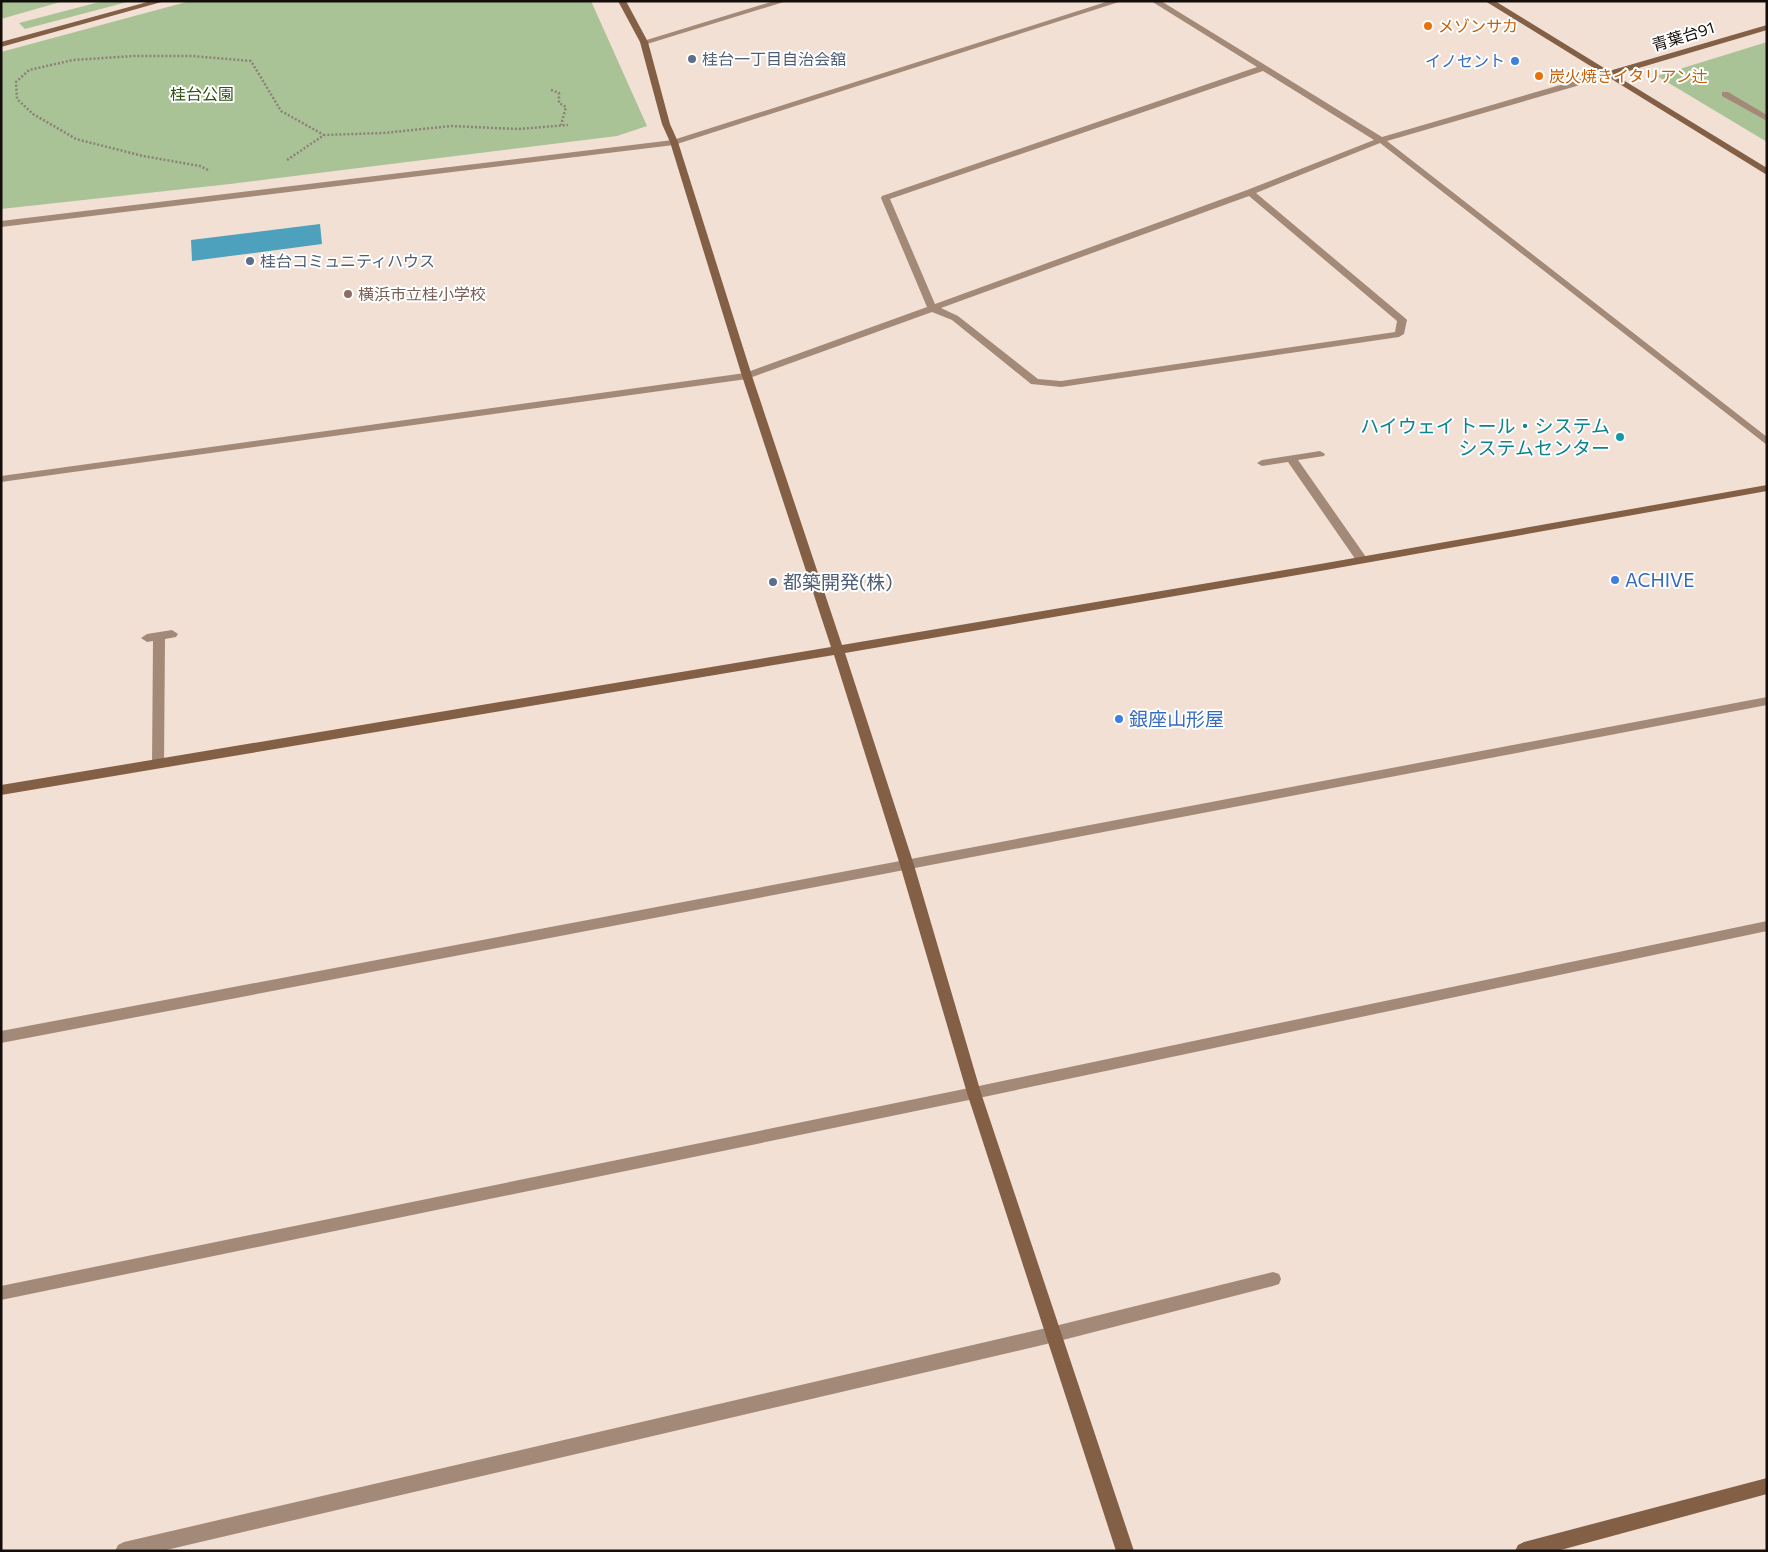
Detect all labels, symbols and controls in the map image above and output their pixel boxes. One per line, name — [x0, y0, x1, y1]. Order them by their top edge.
place label: メゾンサカ — [1438, 16, 1518, 35]
street label: 青葉台91 — [1649, 17, 1717, 54]
marker: メゾンサカ — [1422, 20, 1434, 32]
place label: 桂台一丁目自治会舘 — [702, 49, 846, 68]
place label: イノセント — [1425, 51, 1505, 70]
marker: 桂台一丁目自治会舘 — [686, 53, 698, 65]
marker: イノセント — [1509, 55, 1521, 67]
place label: 炭火焼きイタリアン辻 — [1549, 66, 1708, 85]
marker: 炭火焼きイタリアン辻 — [1533, 70, 1545, 82]
park label: 桂台公園 — [170, 84, 234, 103]
place label: 桂台コミュニティハウス — [260, 251, 435, 270]
marker: 桂台コミュニティハウス — [244, 255, 256, 267]
place label: 横浜市立桂小学校 — [358, 284, 486, 303]
marker: 横浜市立桂小学校 — [342, 288, 354, 300]
place label: ハイウェイ トール・システム システムセンター — [1360, 414, 1610, 459]
marker: ハイウェイ トール・システム システムセンター — [1614, 431, 1626, 443]
place label: ACHIVE — [1625, 568, 1694, 591]
place label: 都築開発(株) — [783, 570, 893, 593]
marker: ACHIVE — [1609, 574, 1621, 586]
marker: 都築開発(株) — [767, 576, 779, 588]
place label: 銀座山形屋 — [1129, 707, 1224, 730]
marker: 銀座山形屋 — [1113, 713, 1125, 725]

